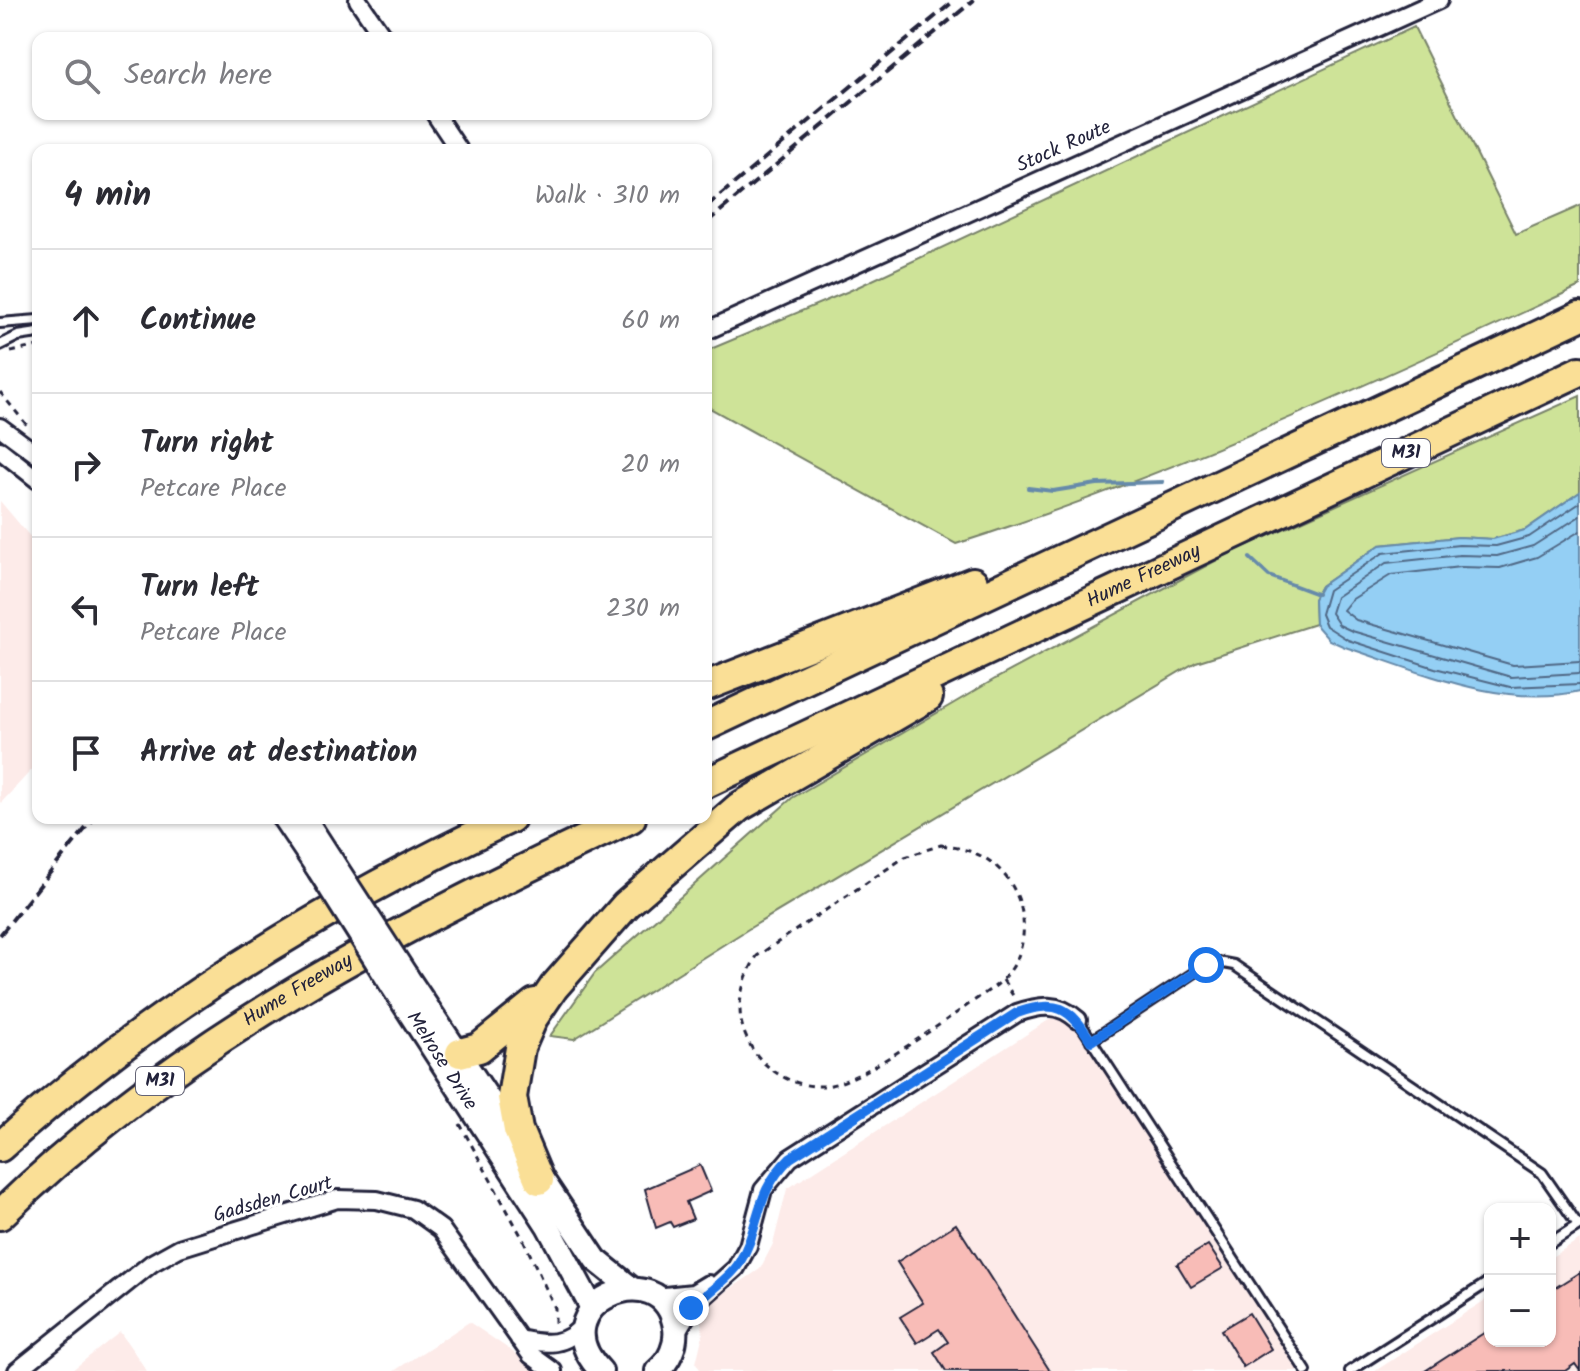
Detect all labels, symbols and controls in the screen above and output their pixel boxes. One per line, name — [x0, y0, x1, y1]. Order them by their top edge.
search box — [32, 32, 712, 120]
text: Search here — [124, 52, 272, 100]
icon: search — [60, 54, 104, 98]
street label: Stock Route — [1011, 112, 1117, 182]
text: 4 min — [64, 169, 151, 223]
text: Walk · 310 m — [535, 175, 680, 217]
text: Continue — [140, 297, 256, 345]
icon: ahead — [64, 299, 108, 343]
text: 60 m — [621, 300, 680, 342]
text: Turn right — [140, 420, 273, 468]
road number: M31 — [1382, 439, 1430, 467]
icon: right — [64, 443, 108, 487]
text: 20 m — [621, 444, 680, 486]
text: Petcare Place — [140, 468, 286, 510]
street label: Hume Freeway — [1081, 536, 1207, 617]
text: Turn left — [140, 564, 259, 612]
icon: left — [64, 587, 108, 631]
text: 230 m — [606, 588, 680, 630]
text: Petcare Place — [140, 612, 286, 654]
text: Arrive at destination — [140, 729, 417, 777]
icon: arrive — [64, 731, 108, 775]
street label: Hume Freeway — [237, 945, 360, 1036]
route start — [1188, 947, 1224, 983]
street label: Melrose Drive — [397, 1005, 485, 1117]
road number: M31 — [136, 1067, 184, 1095]
street label: Gadsden Court — [210, 1168, 337, 1232]
map controls — [1484, 1203, 1556, 1347]
button: + — [1484, 1203, 1556, 1275]
button: − — [1484, 1275, 1556, 1347]
route end — [673, 1290, 709, 1326]

